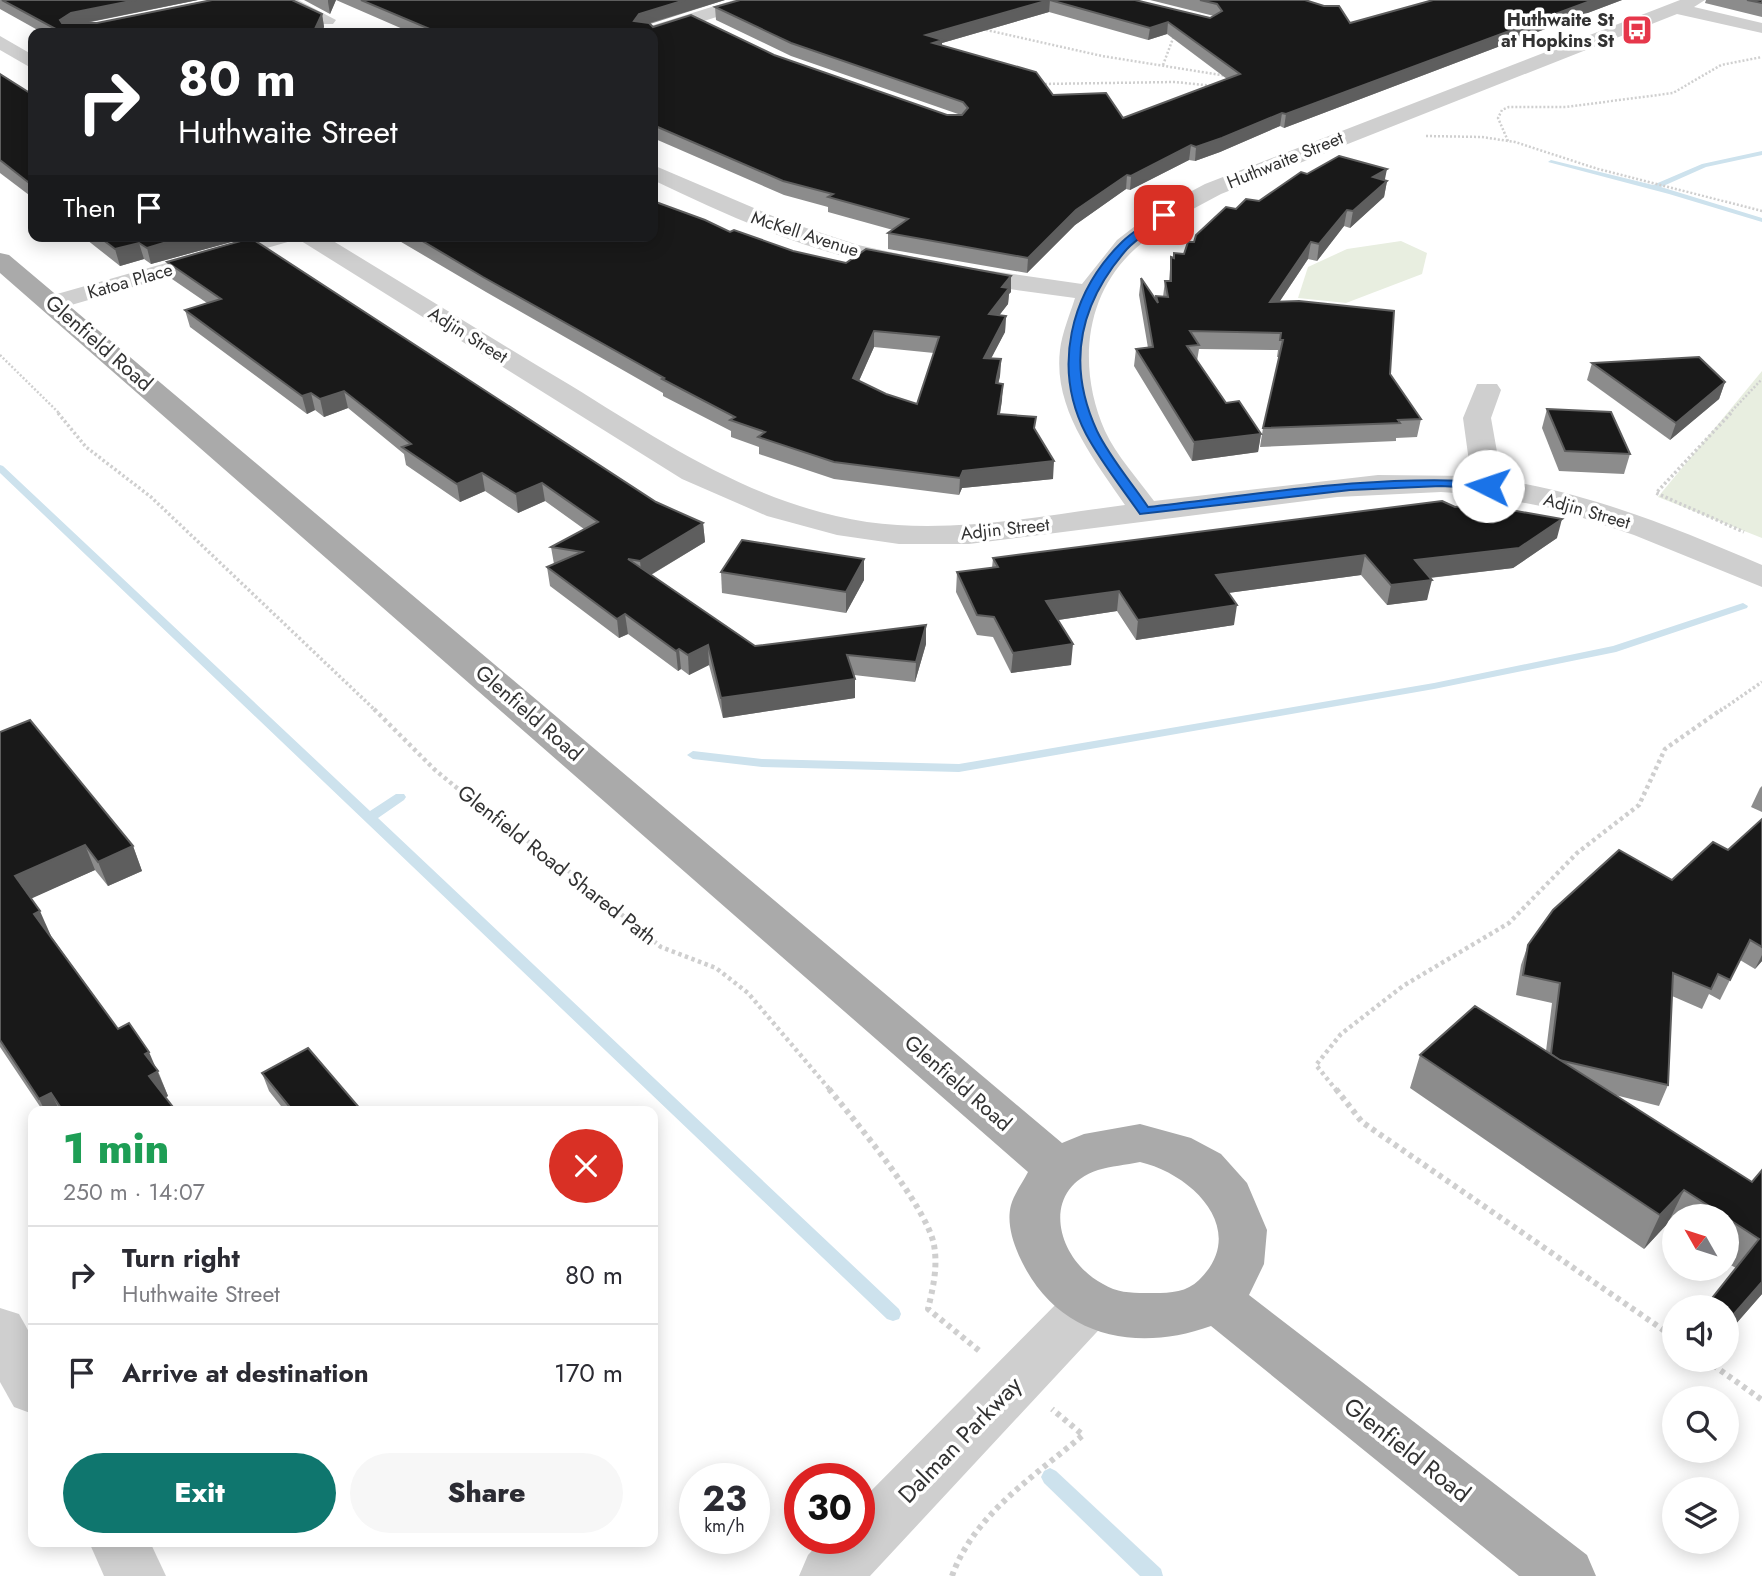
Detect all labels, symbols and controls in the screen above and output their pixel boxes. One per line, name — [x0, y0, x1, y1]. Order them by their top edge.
place label: Huthwaite St at Hopkins St — [1501, 7, 1614, 54]
bus stop icon: Huthwaite St at Hopkins St — [1620, 13, 1654, 47]
text: 80 m — [178, 44, 296, 114]
icon: right — [63, 56, 154, 147]
text: Huthwaite Street — [178, 109, 398, 155]
street label: Huthwaite Street — [1223, 125, 1348, 195]
pin — [1134, 185, 1194, 245]
text: Then — [63, 189, 116, 227]
icon: arrive — [130, 189, 168, 227]
icon: arrive — [1145, 196, 1183, 234]
street label: McKell Avenue — [748, 204, 862, 264]
street label: Katoa Place — [84, 256, 176, 306]
street label: Glenfield Road — [39, 288, 159, 398]
street label: Adjin Street — [423, 300, 513, 370]
position arrow — [1451, 449, 1525, 523]
street label: Adjin Street — [1541, 486, 1634, 536]
street label: Adjin Street — [959, 511, 1051, 547]
street label: Glenfield Road — [469, 658, 589, 768]
street label: Glenfield Road Shared Path — [451, 778, 663, 952]
street label: Glenfield Road — [898, 1028, 1018, 1138]
text: 1 min — [63, 1118, 169, 1179]
button: close — [549, 1129, 623, 1203]
text: 250 m · 14:07 — [63, 1175, 205, 1209]
north arrow — [1662, 1204, 1740, 1281]
map controls — [1662, 1204, 1739, 1554]
text: Turn right — [122, 1239, 240, 1277]
icon: right — [63, 1256, 101, 1294]
text: 80 m — [565, 1256, 623, 1294]
text: Huthwaite Street — [122, 1277, 280, 1311]
button: sound — [1662, 1295, 1739, 1372]
icon: arrive — [63, 1354, 101, 1392]
text: Arrive at destination — [122, 1354, 369, 1392]
text: 170 m — [554, 1354, 623, 1392]
street label: Dalman Parkway — [890, 1368, 1030, 1511]
button: search — [1662, 1386, 1739, 1463]
street label: Glenfield Road — [1336, 1389, 1478, 1510]
button: Exit — [63, 1453, 336, 1533]
button: Share — [350, 1453, 623, 1533]
speed limit sign: 30 — [784, 1463, 875, 1554]
text: 23 — [702, 1474, 747, 1524]
button: layers — [1662, 1477, 1739, 1554]
text: km/h — [704, 1513, 745, 1539]

